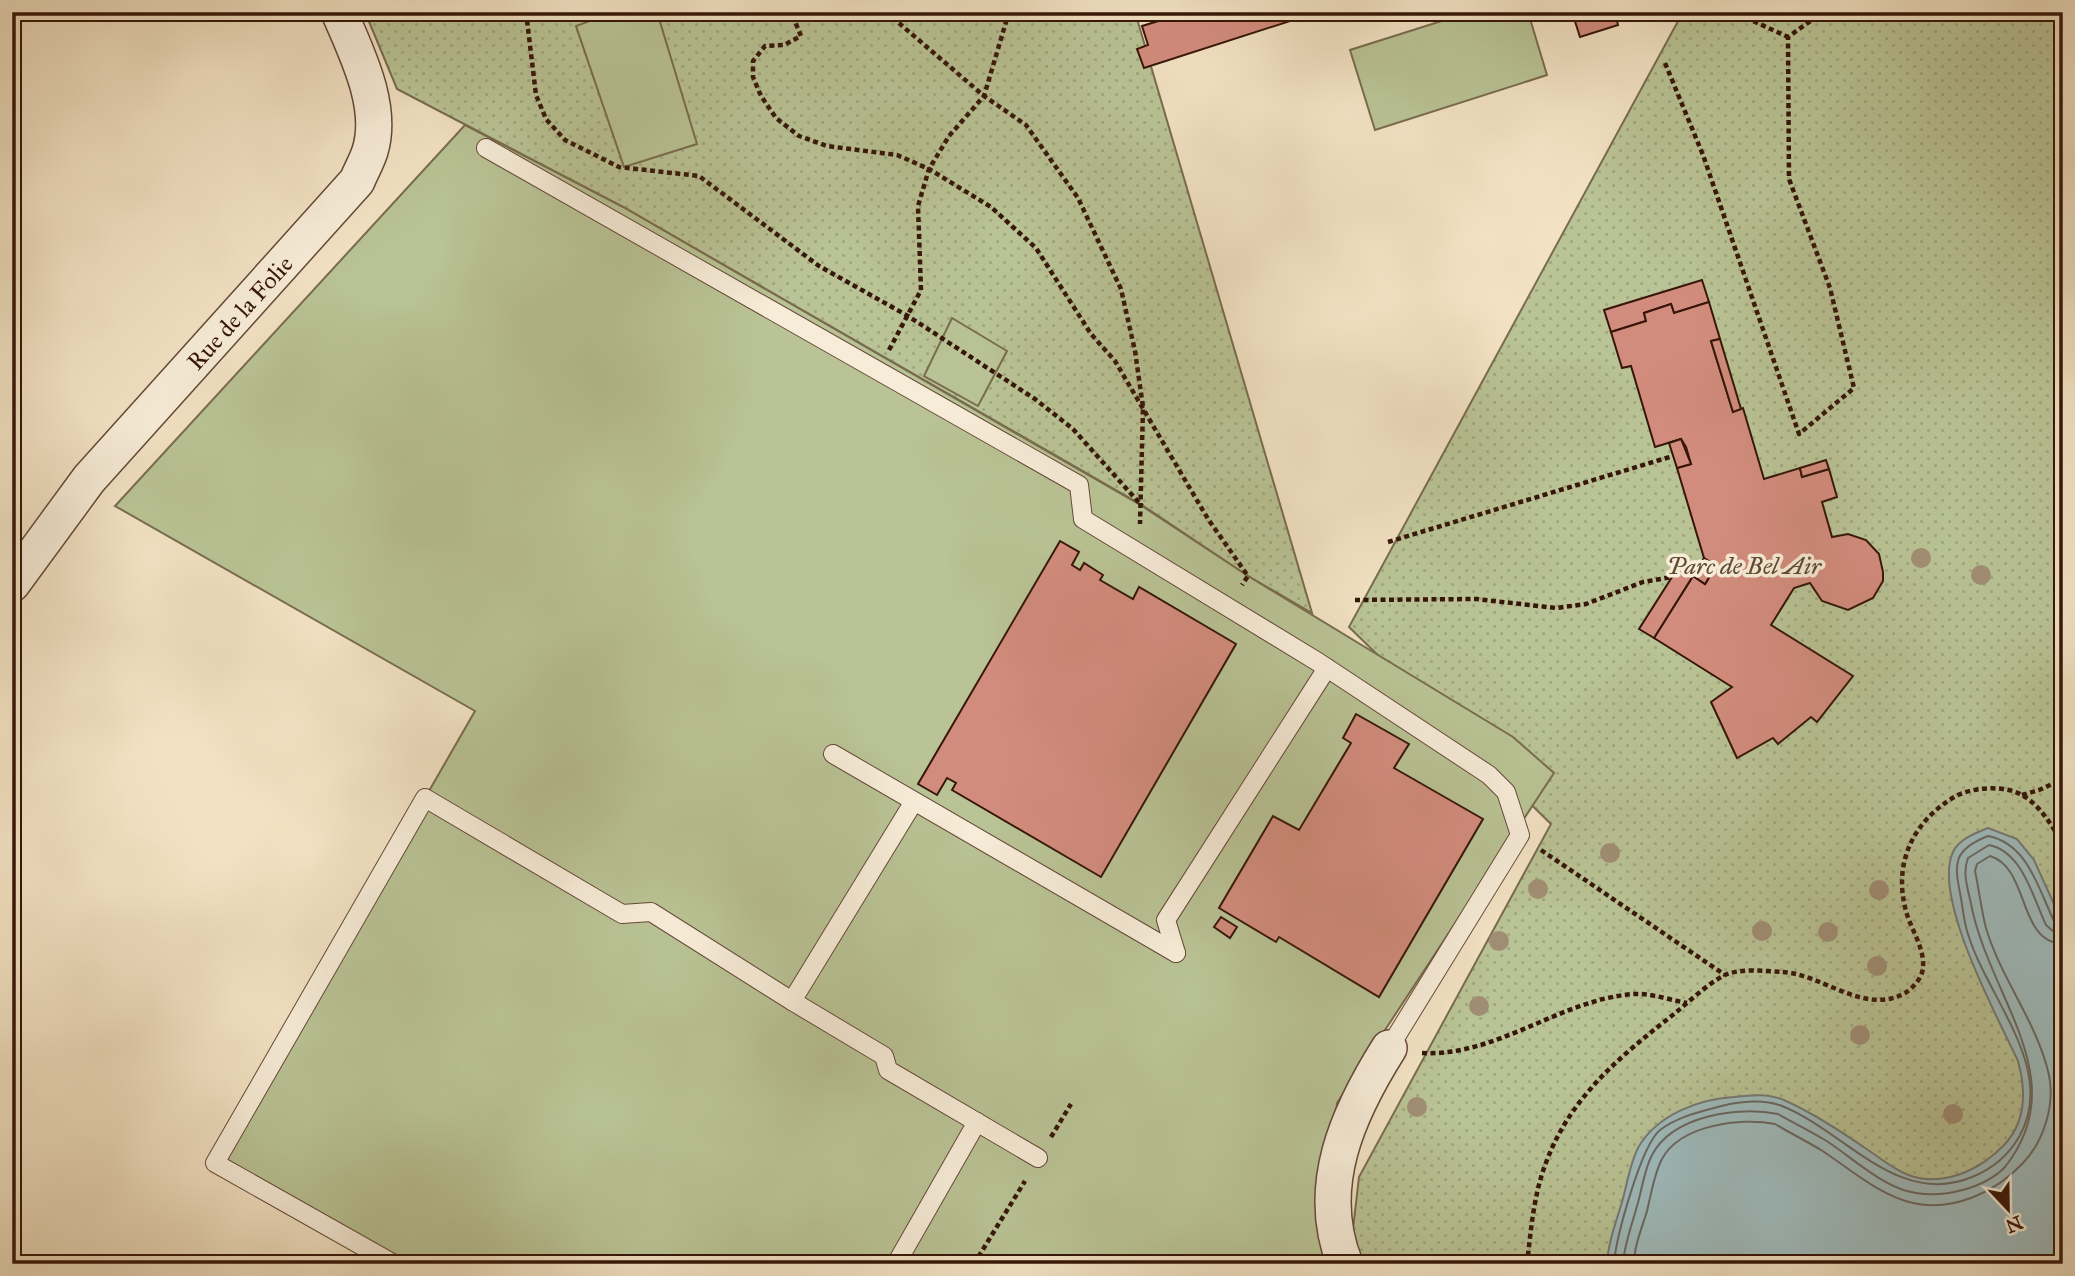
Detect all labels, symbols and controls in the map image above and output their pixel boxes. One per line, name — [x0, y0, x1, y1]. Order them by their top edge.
street label: Rue de la Folie — [181, 249, 299, 377]
park label: Parc de Bel Air — [1667, 551, 1823, 581]
north arrow — [1974, 1174, 2044, 1244]
text: N — [2002, 1211, 2026, 1238]

